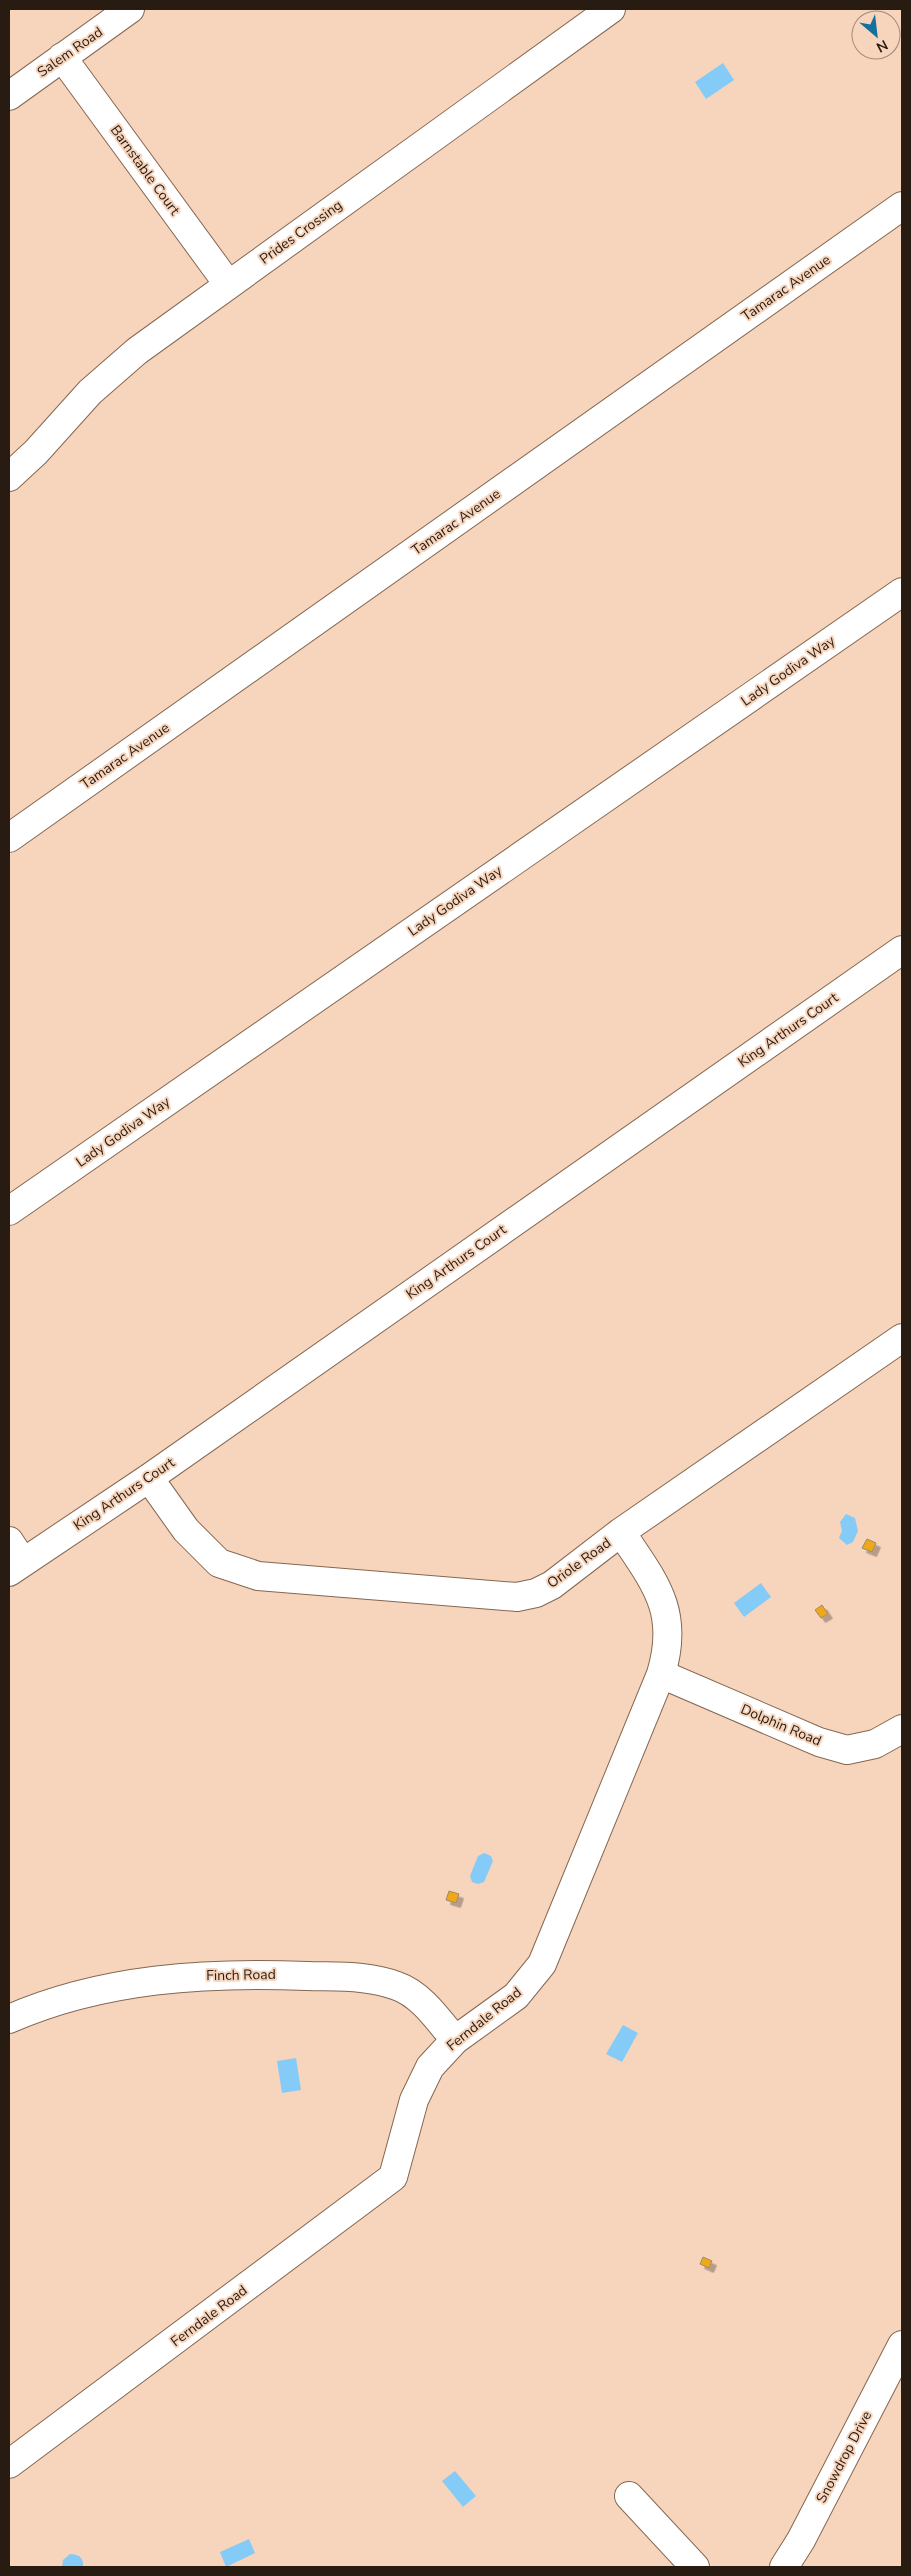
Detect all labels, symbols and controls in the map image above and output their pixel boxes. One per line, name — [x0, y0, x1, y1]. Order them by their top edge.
north arrow — [851, 10, 901, 60]
street label: Salem Road — [34, 23, 106, 81]
text: N — [873, 35, 891, 57]
street label: Barnstable Court — [106, 121, 184, 219]
street label: Prides Crossing — [256, 196, 346, 268]
street label: Tamarac Avenue — [738, 250, 834, 326]
street label: Tamarac Avenue — [408, 484, 504, 560]
street label: Lady Godiva Way — [737, 631, 839, 710]
street label: Tamarac Avenue — [77, 718, 173, 794]
street label: Lady Godiva Way — [404, 861, 506, 940]
street label: King Arthurs Court — [734, 988, 842, 1072]
street label: Lady Godiva Way — [72, 1092, 174, 1171]
street label: King Arthurs Court — [402, 1220, 510, 1304]
street label: King Arthurs Court — [70, 1453, 178, 1535]
street label: Oriole Road — [543, 1533, 615, 1593]
street label: Dolphin Road — [738, 1699, 824, 1751]
street label: Finch Road — [206, 1965, 276, 1985]
street label: Ferndale Road — [443, 1983, 525, 2055]
street label: Ferndale Road — [167, 2281, 251, 2351]
street label: Snowdrop Drive — [812, 2408, 876, 2506]

